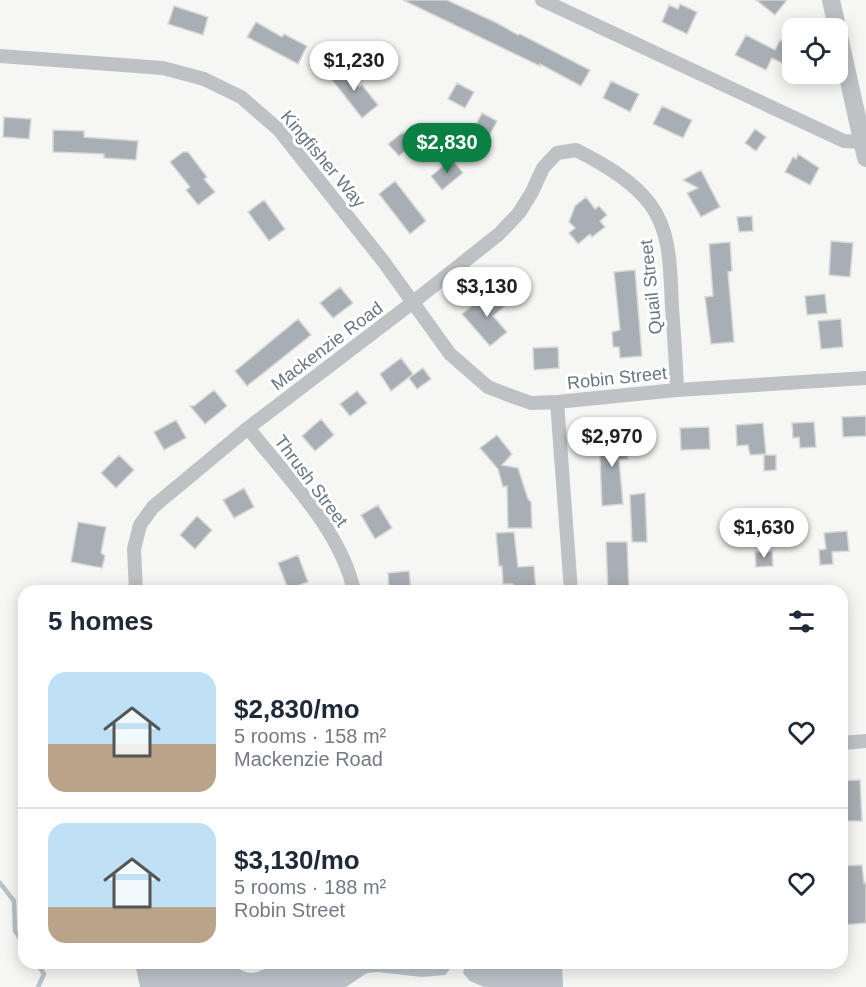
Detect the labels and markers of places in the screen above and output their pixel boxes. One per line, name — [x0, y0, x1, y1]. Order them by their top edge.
pin: $1,230 — [305, 41, 403, 92]
pin: $2,830 — [398, 123, 496, 174]
pin: $3,130 — [438, 267, 536, 318]
pin: $2,970 — [563, 417, 661, 468]
pin: $1,630 — [715, 508, 813, 559]

